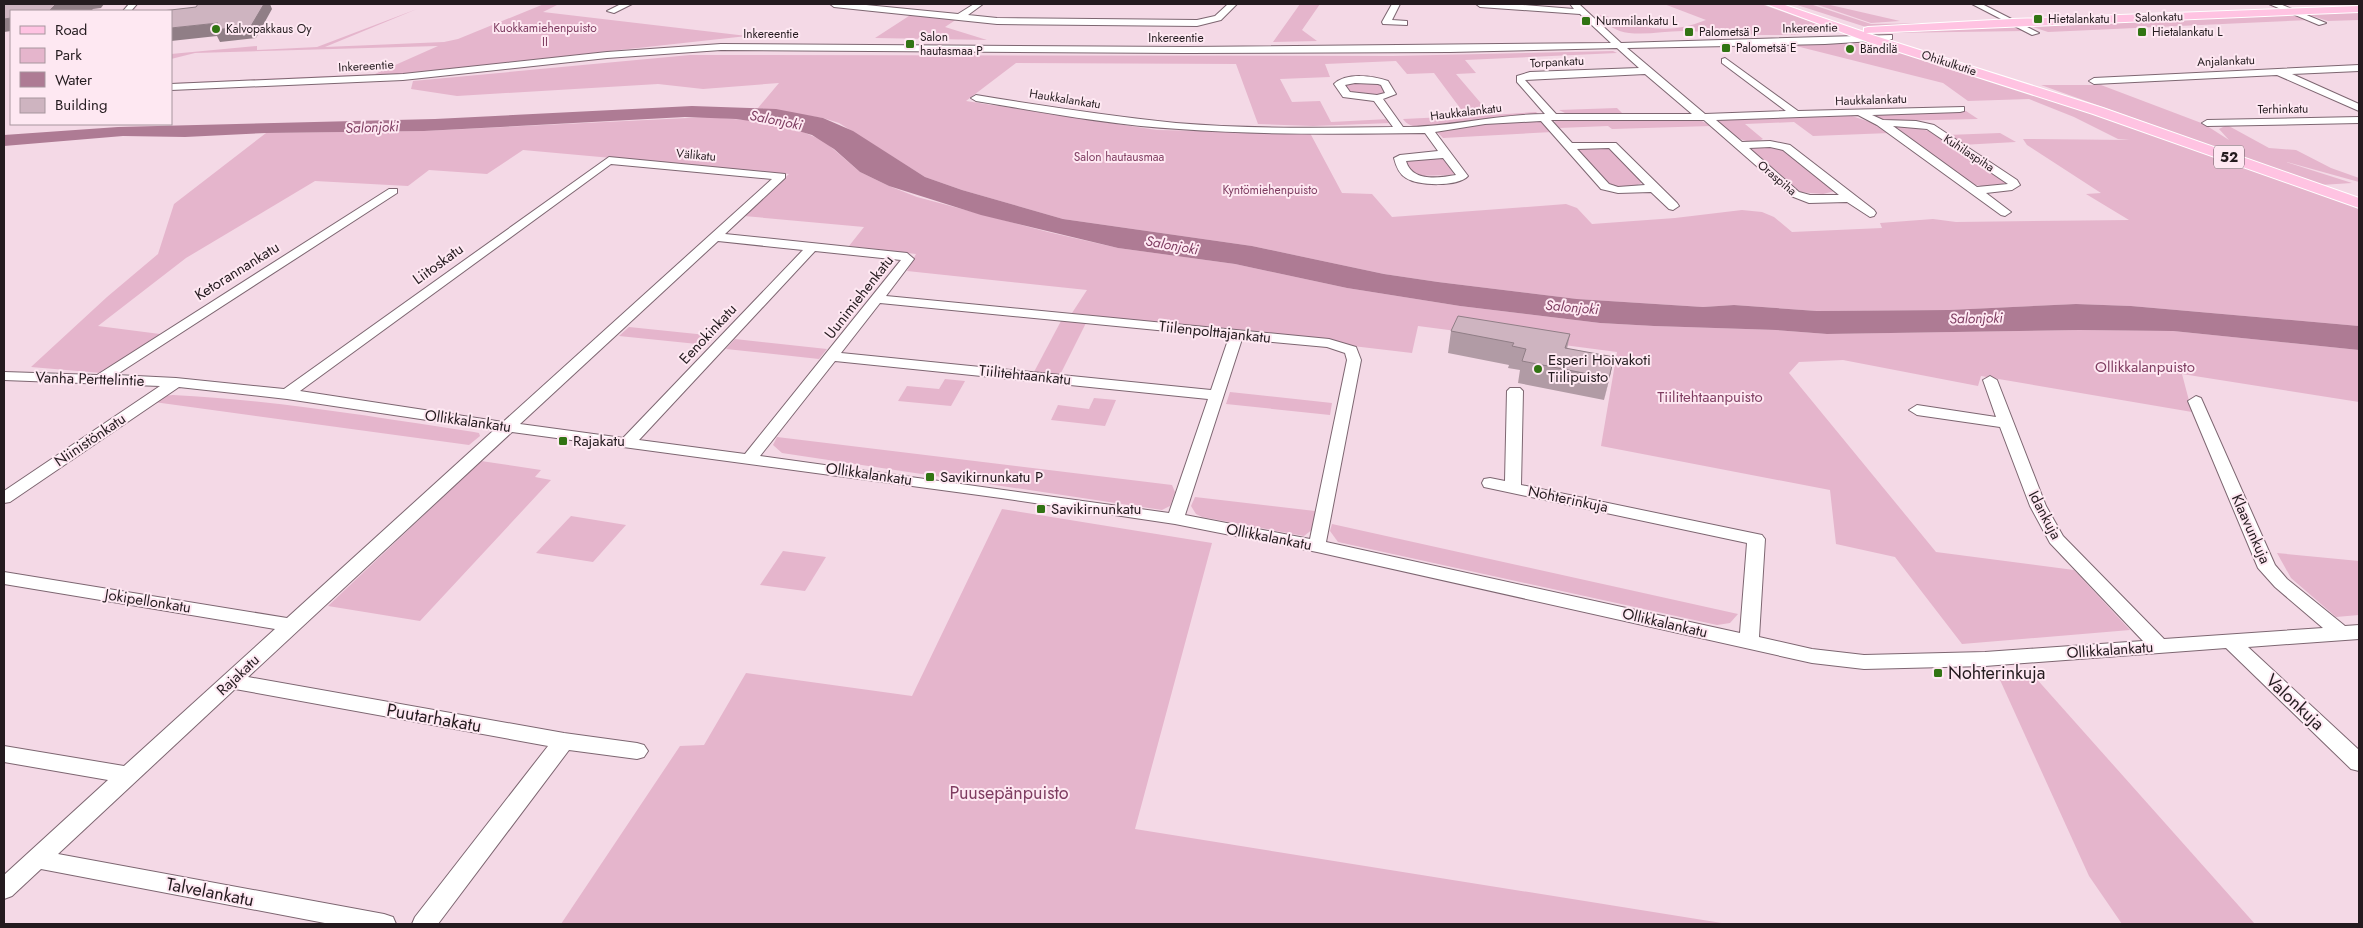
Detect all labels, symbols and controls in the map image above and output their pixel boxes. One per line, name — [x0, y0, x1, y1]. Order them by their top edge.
street label: Salonkatu — [2135, 7, 2183, 27]
legend — [10, 10, 172, 125]
place label: Hietalankatu I — [2048, 10, 2116, 28]
place label: Nummilankatu L — [1596, 12, 1678, 30]
marker: Hietalankatu I — [2032, 13, 2044, 25]
marker: Nummilankatu L — [1580, 15, 1592, 27]
text: Road — [55, 19, 87, 41]
park label: Kuokkamiehenpuisto II — [493, 19, 597, 51]
street label: Inkereentie — [1782, 19, 1838, 37]
place label: Kalvopakkaus Oy — [226, 20, 312, 38]
marker: Kalvopakkaus Oy — [210, 23, 222, 35]
place label: Palometsä P — [1699, 23, 1760, 41]
place label: Hietalankatu L — [2152, 23, 2223, 41]
street label: Inkereentie — [743, 25, 799, 43]
marker: Palometsä P — [1683, 26, 1695, 38]
marker: Hietalankatu L — [2136, 26, 2148, 38]
place label: Salon hautasmaa P — [920, 28, 983, 60]
street label: Inkereentie — [1148, 29, 1204, 47]
marker: Salon hautasmaa P — [904, 38, 916, 50]
place label: Palometsä E — [1736, 39, 1797, 57]
place label: Bändilä — [1860, 40, 1898, 58]
marker: Palometsä E — [1720, 42, 1732, 54]
marker: Bändilä — [1844, 43, 1856, 55]
text: Park — [55, 44, 82, 66]
street label: Ohikulkutie — [1919, 46, 1979, 80]
street label: Anjalankatu — [2197, 51, 2255, 71]
street label: Torpankatu — [1529, 52, 1585, 72]
street label: Inkereentie — [338, 56, 394, 76]
text: Water — [55, 69, 93, 91]
street label: Haukkalankatu — [1028, 84, 1102, 114]
street label: Haukkalankatu — [1835, 90, 1907, 110]
text: Building — [55, 94, 107, 116]
street label: Haukkalankatu — [1429, 99, 1503, 125]
street label: Terhinkatu — [2258, 100, 2308, 118]
water label: Salonjoki — [748, 105, 804, 135]
water label: Salonjoki — [345, 116, 399, 138]
street label: Kuhilaspiha — [1940, 130, 1998, 176]
street label: Välikatu — [675, 144, 717, 166]
road number: 52 — [2214, 146, 2244, 168]
park label: Salon hautausmaa — [1074, 148, 1165, 166]
street label: Oraspiha — [1754, 156, 1801, 200]
park label: Kyntömiehenpuisto — [1222, 181, 1318, 199]
water label: Salonjoki — [1144, 231, 1200, 260]
street label: Ketorannankatu — [190, 236, 284, 306]
street label: Liitoskatu — [408, 238, 468, 290]
street label: Uunimiehenkatu — [819, 250, 899, 344]
water label: Salonjoki — [1545, 295, 1600, 319]
street label: Eenokinkatu — [674, 299, 742, 369]
water label: Salonjoki — [1949, 308, 2003, 328]
street label: Tiilenpolttajankatu — [1158, 315, 1272, 349]
place label: Esperi Hoivakoti Tiilipuisto — [1548, 349, 1651, 388]
park label: Ollikkalanpuisto — [2095, 356, 2195, 378]
street label: Tiilitehtaankatu — [978, 359, 1072, 391]
marker: Esperi Hoivakoti Tiilipuisto — [1532, 363, 1544, 375]
street label: Vanha Perttelintie — [35, 366, 145, 392]
park label: Tiilitehtaanpuisto — [1657, 386, 1763, 408]
street label: Ollikkalankatu — [423, 404, 513, 438]
street label: Niinistönkatu — [50, 408, 130, 472]
place label: Rajakatu — [573, 430, 625, 452]
marker: Rajakatu — [557, 435, 569, 447]
street label: Ollikkalankatu — [824, 457, 914, 491]
place label: Savikirnunkatu P — [940, 466, 1043, 488]
marker: Savikirnunkatu P — [924, 471, 936, 483]
street label: Nohterinkuja — [1526, 480, 1610, 518]
street label: Idankuja — [2023, 487, 2067, 543]
street label: Klaavunkuja — [2226, 491, 2276, 567]
place label: Savikirnunkatu — [1051, 498, 1141, 520]
marker: Savikirnunkatu — [1035, 503, 1047, 515]
street label: Ollikkalankatu — [1224, 518, 1314, 556]
street label: Jokipellonkatu — [101, 583, 193, 619]
street label: Ollikkalankatu — [1620, 603, 1710, 643]
street label: Ollikkalankatu — [2066, 636, 2154, 664]
street label: Rajakatu — [212, 649, 264, 701]
place label: Nohterinkuja — [1948, 660, 2045, 686]
marker: Nohterinkuja — [1932, 667, 1944, 679]
street label: Valonkuja — [2260, 668, 2330, 736]
street label: Puutarhakatu — [384, 697, 484, 739]
park label: Puusepänpuisto — [949, 780, 1069, 806]
street label: Talvelankatu — [164, 871, 256, 913]

